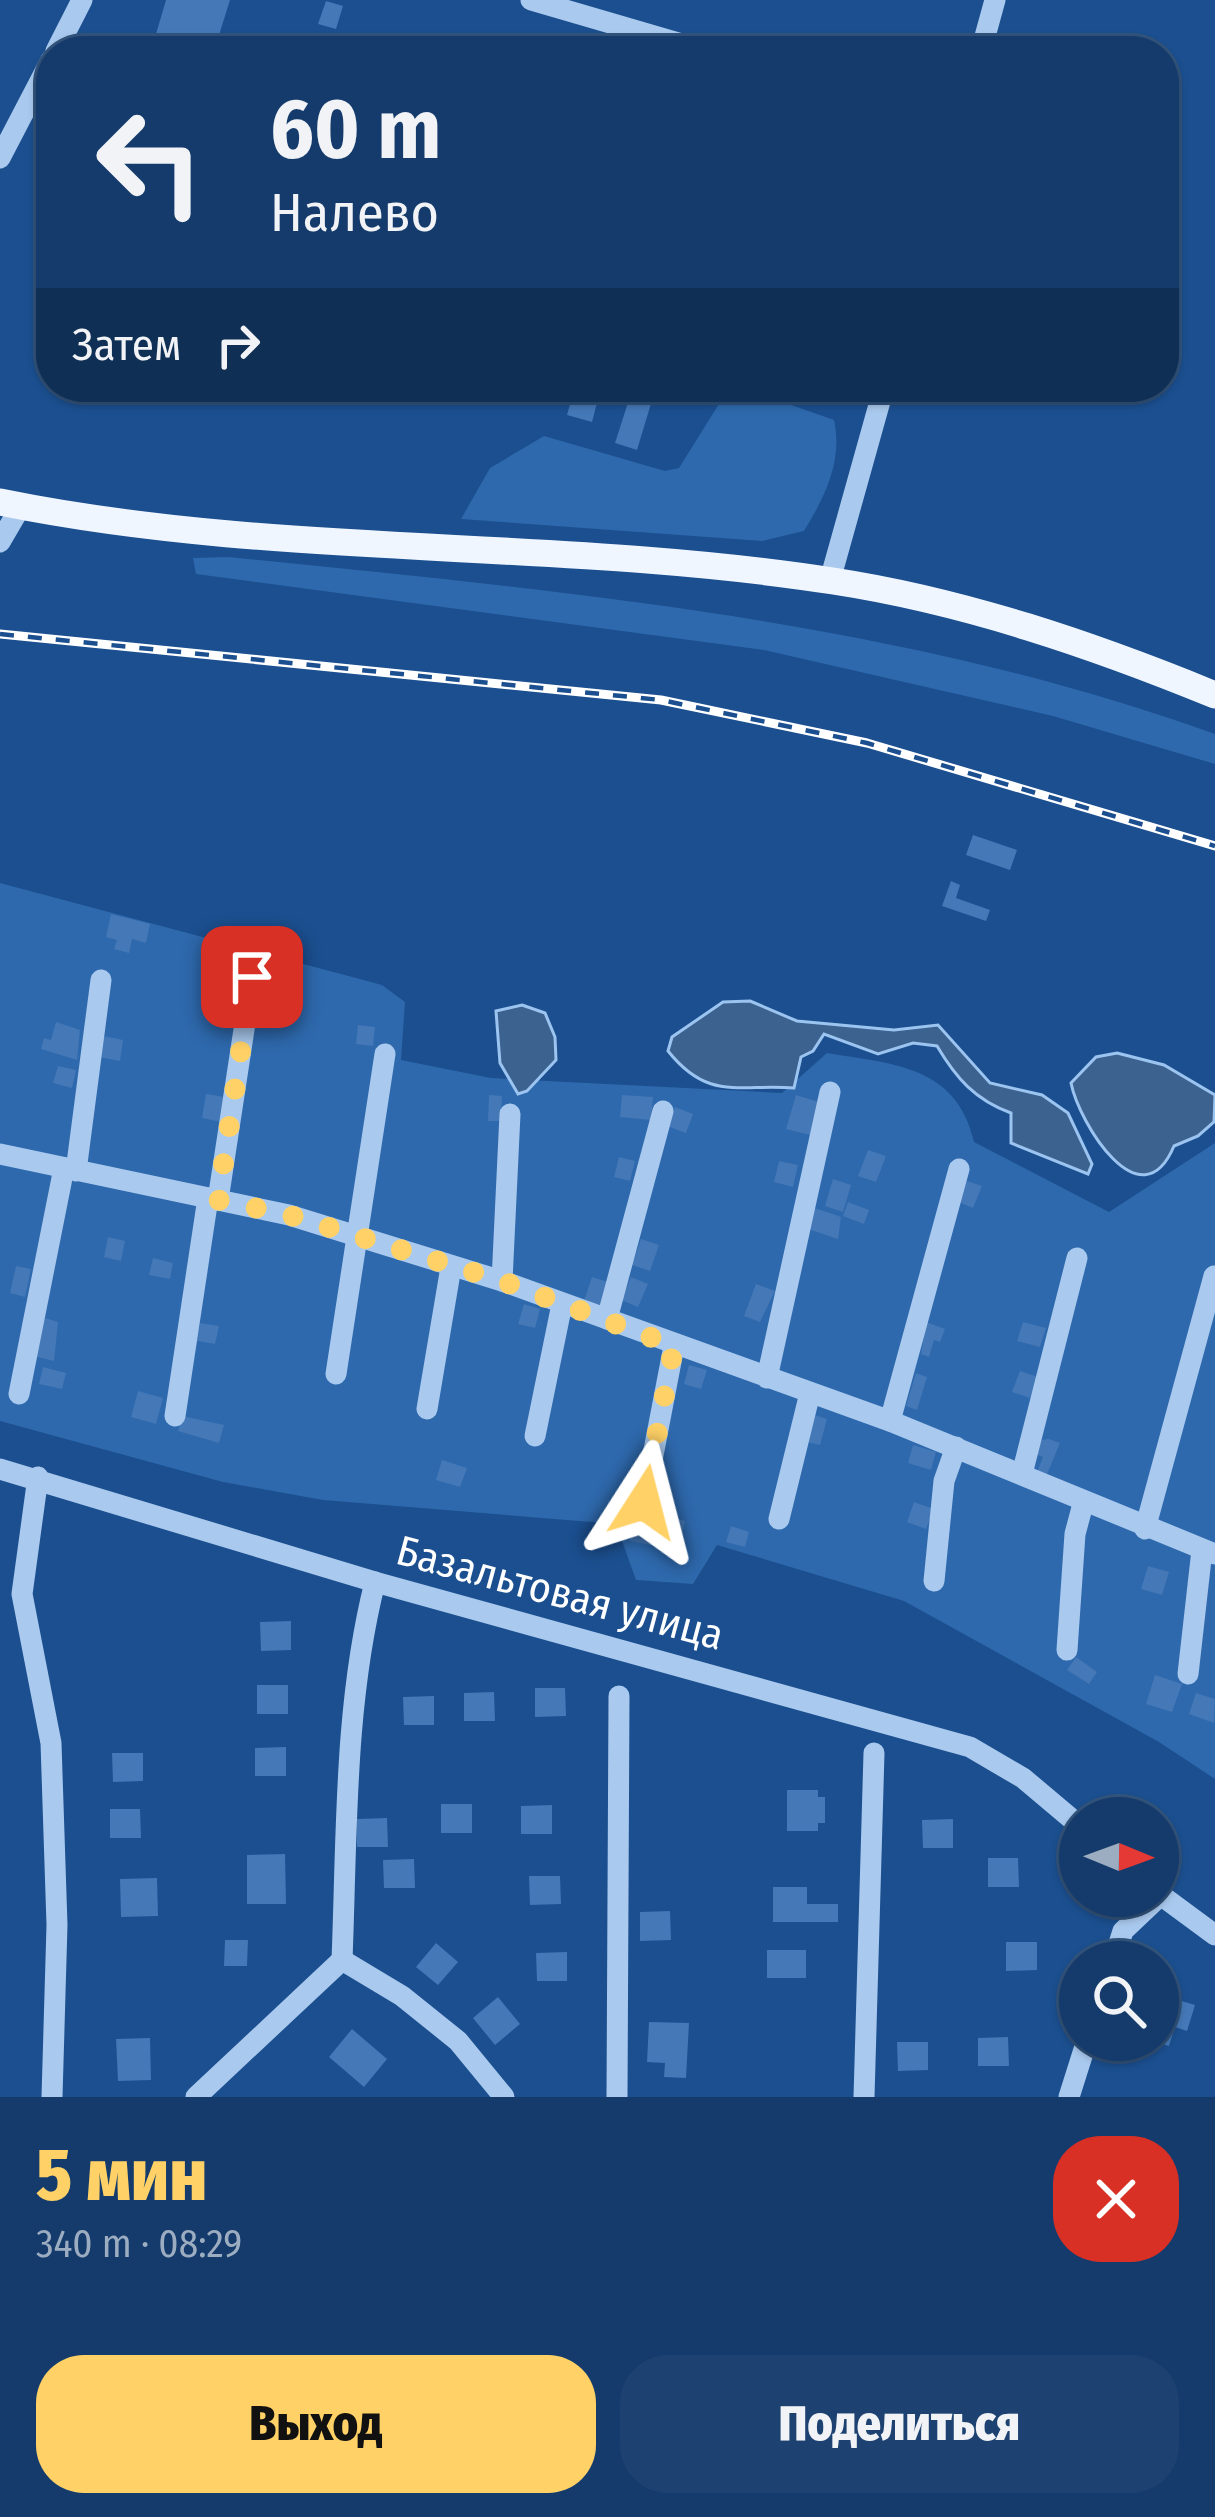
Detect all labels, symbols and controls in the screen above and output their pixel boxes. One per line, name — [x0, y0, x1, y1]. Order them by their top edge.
text: 60 m — [270, 79, 441, 180]
icon: left — [72, 84, 228, 240]
text: Налево — [270, 181, 439, 245]
icon: right — [205, 312, 271, 378]
text: Затем — [72, 318, 181, 372]
pin — [201, 926, 303, 1028]
icon: arrive — [219, 944, 285, 1010]
position arrow — [581, 1439, 707, 1565]
street label: Базальтовая улица — [391, 1525, 729, 1661]
north arrow — [1059, 1797, 1179, 1917]
map controls — [1059, 1797, 1179, 2061]
button: search — [1059, 1941, 1179, 2061]
text: 5 мин — [36, 2133, 207, 2219]
button: close — [1053, 2136, 1179, 2262]
text: 340 m · 08:29 — [36, 2221, 242, 2267]
button: Выход — [36, 2355, 596, 2493]
button: Поделиться — [620, 2355, 1179, 2493]

